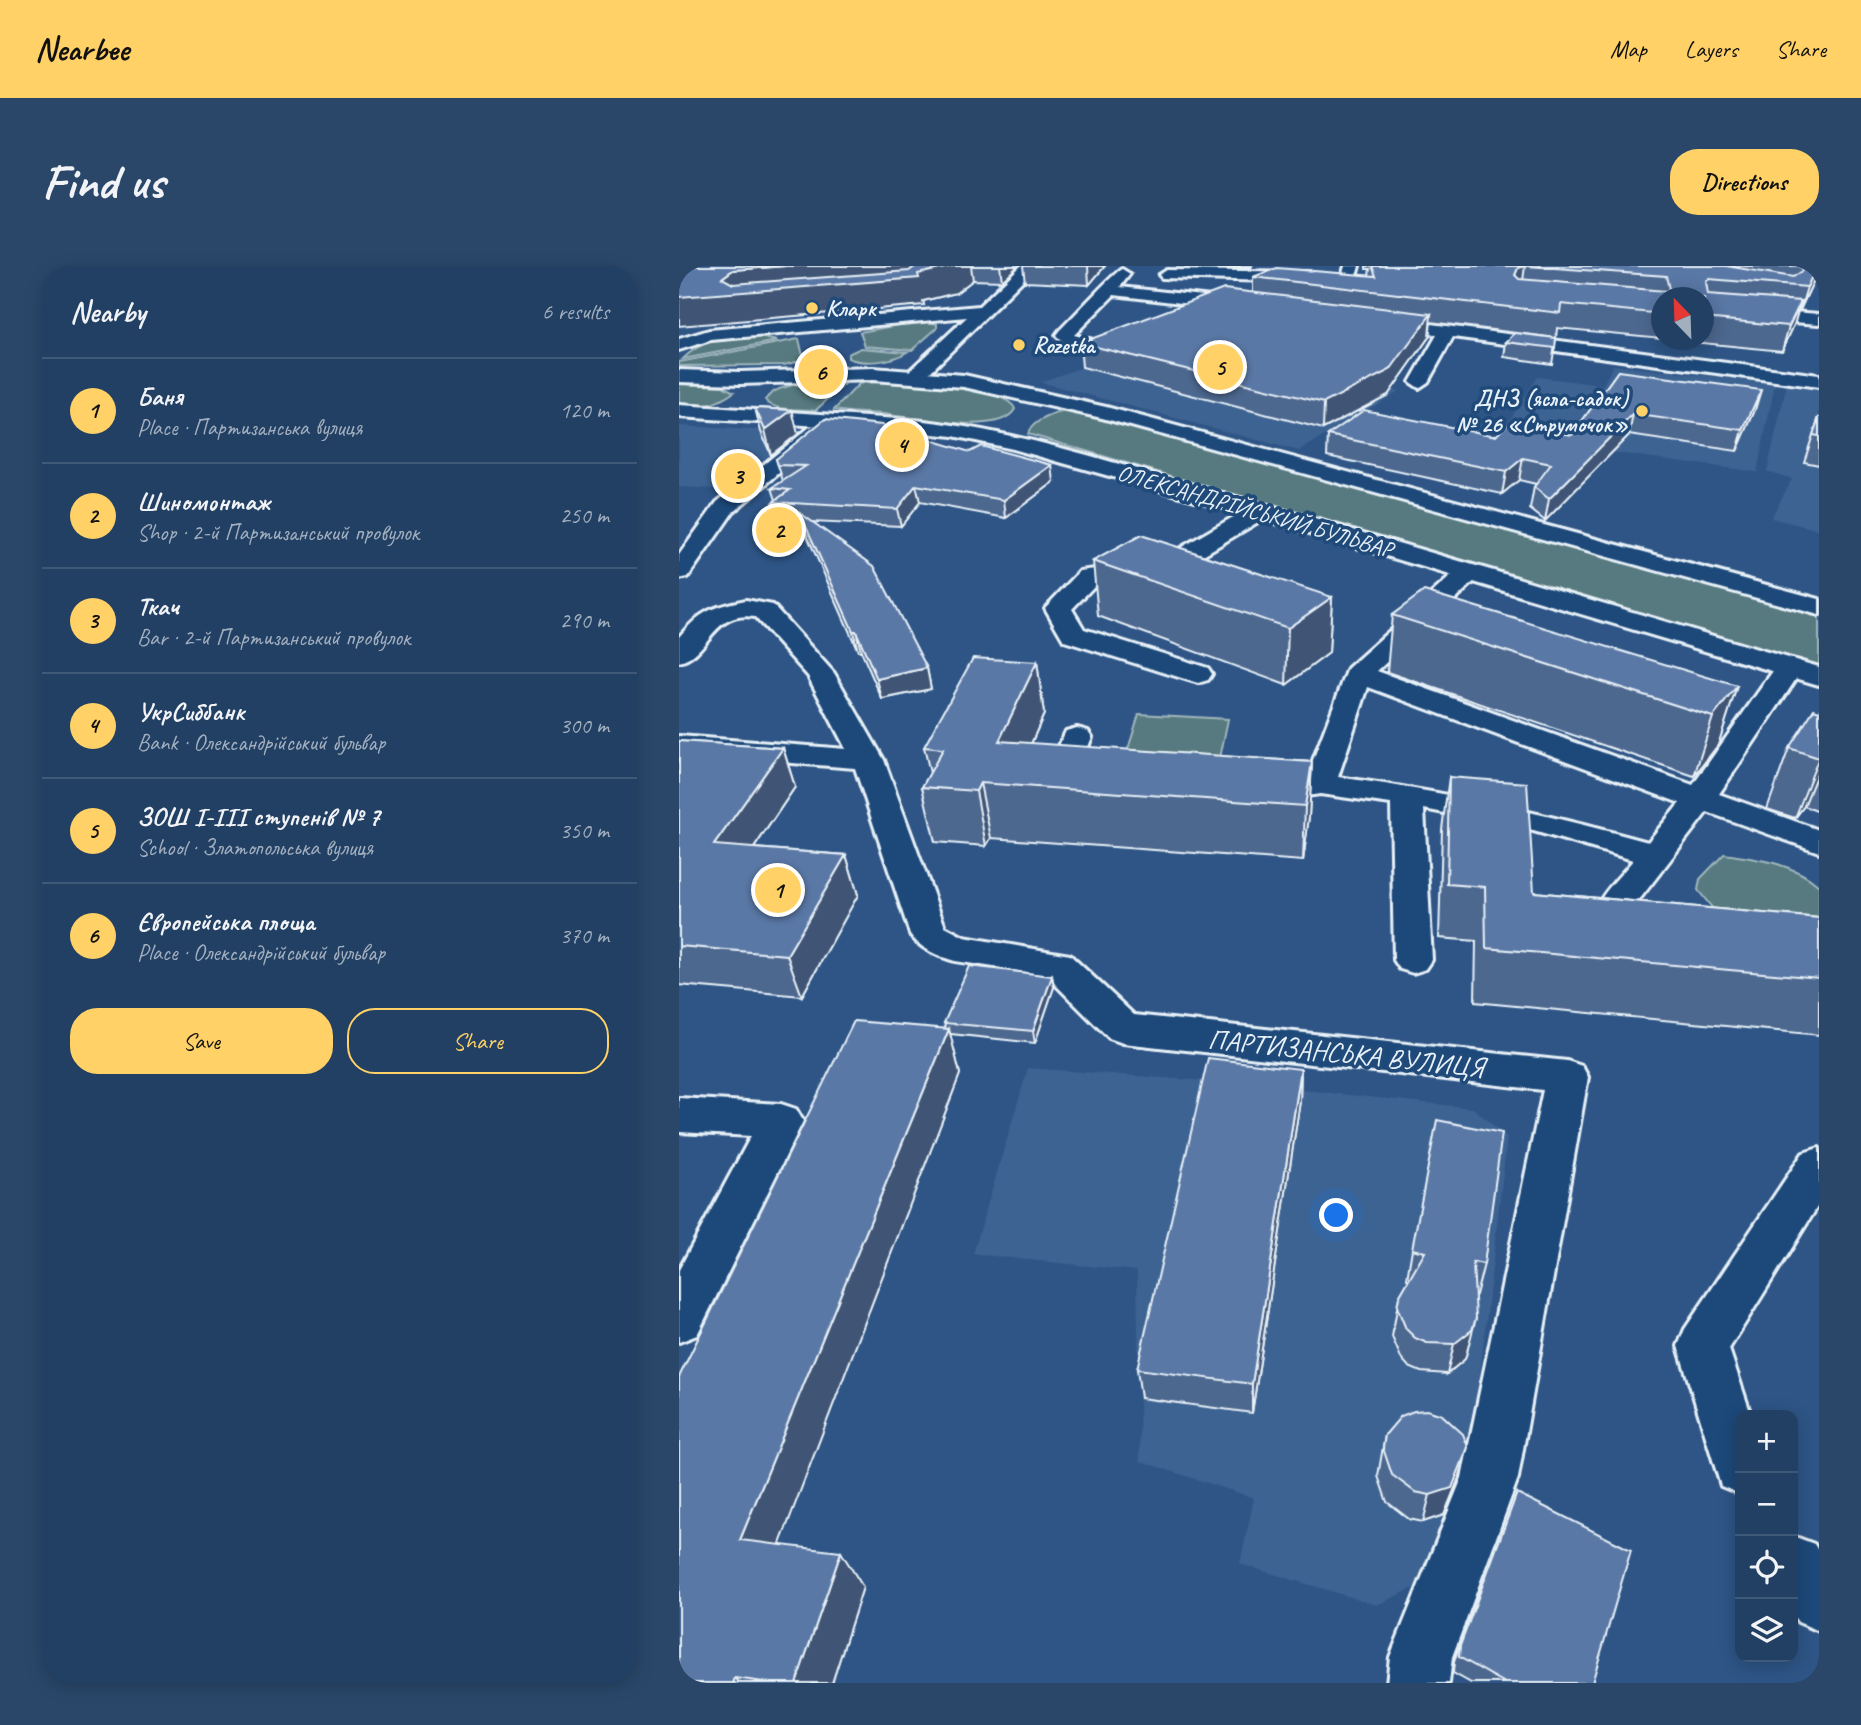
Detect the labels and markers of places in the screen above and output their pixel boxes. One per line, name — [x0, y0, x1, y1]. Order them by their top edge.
place label: Кларк — [826, 294, 877, 323]
marker: Кларк — [804, 300, 820, 316]
place label: Rozetka — [1033, 331, 1097, 360]
marker: Rozetka — [1011, 337, 1027, 353]
pin: 5 — [1197, 341, 1243, 393]
pin: 6 — [798, 346, 844, 398]
place label: ДНЗ (ясла-садок) № 26 «Струмочок» — [1456, 384, 1629, 439]
marker: ДНЗ (ясла-садок) № 26 «Струмочок» — [1634, 403, 1650, 419]
pin: 4 — [879, 419, 925, 471]
pin: 3 — [715, 450, 761, 502]
pin: 2 — [756, 504, 802, 556]
pin: 1 — [755, 864, 801, 916]

